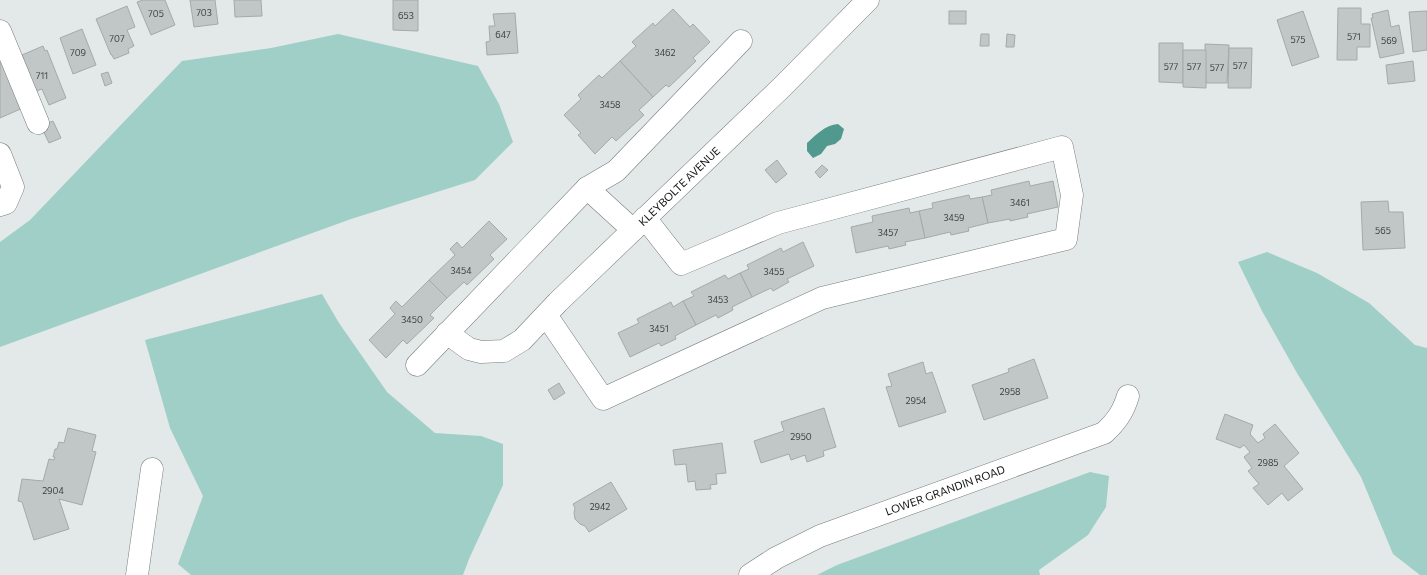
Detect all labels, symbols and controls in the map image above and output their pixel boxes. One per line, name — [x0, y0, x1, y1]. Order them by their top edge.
house number: 703 — [196, 7, 212, 18]
house number: 705 — [148, 8, 164, 19]
house number: 653 — [398, 10, 414, 21]
house number: 647 — [495, 29, 511, 40]
house number: 571 — [1347, 31, 1361, 42]
house number: 707 — [109, 33, 125, 44]
house number: 575 — [1290, 34, 1306, 45]
house number: 569 — [1381, 35, 1397, 46]
house number: 709 — [70, 47, 86, 58]
house number: 3462 — [655, 47, 675, 58]
house number: 577 — [1233, 60, 1248, 71]
house number: 577 — [1164, 61, 1179, 72]
house number: 577 — [1187, 61, 1202, 72]
house number: 577 — [1210, 62, 1225, 73]
house number: 711 — [36, 70, 48, 81]
house number: 3458 — [599, 99, 621, 110]
street label: KLEYBOLTE AVENUE — [636, 144, 722, 228]
house number: 3461 — [1010, 197, 1030, 208]
house number: 3459 — [943, 212, 965, 223]
house number: 565 — [1375, 225, 1391, 236]
house number: 3457 — [878, 227, 898, 238]
house number: 3454 — [450, 265, 472, 276]
house number: 3455 — [764, 266, 784, 277]
house number: 3453 — [708, 294, 728, 305]
house number: 3450 — [401, 314, 423, 325]
house number: 3451 — [649, 323, 669, 334]
house number: 2958 — [999, 386, 1021, 397]
house number: 2954 — [906, 395, 927, 406]
house number: 2950 — [790, 431, 812, 442]
house number: 2985 — [1257, 457, 1279, 468]
street label: LOWER GRANDIN ROAD — [883, 462, 1007, 518]
house number: 2904 — [42, 485, 64, 496]
house number: 2942 — [590, 501, 610, 512]

